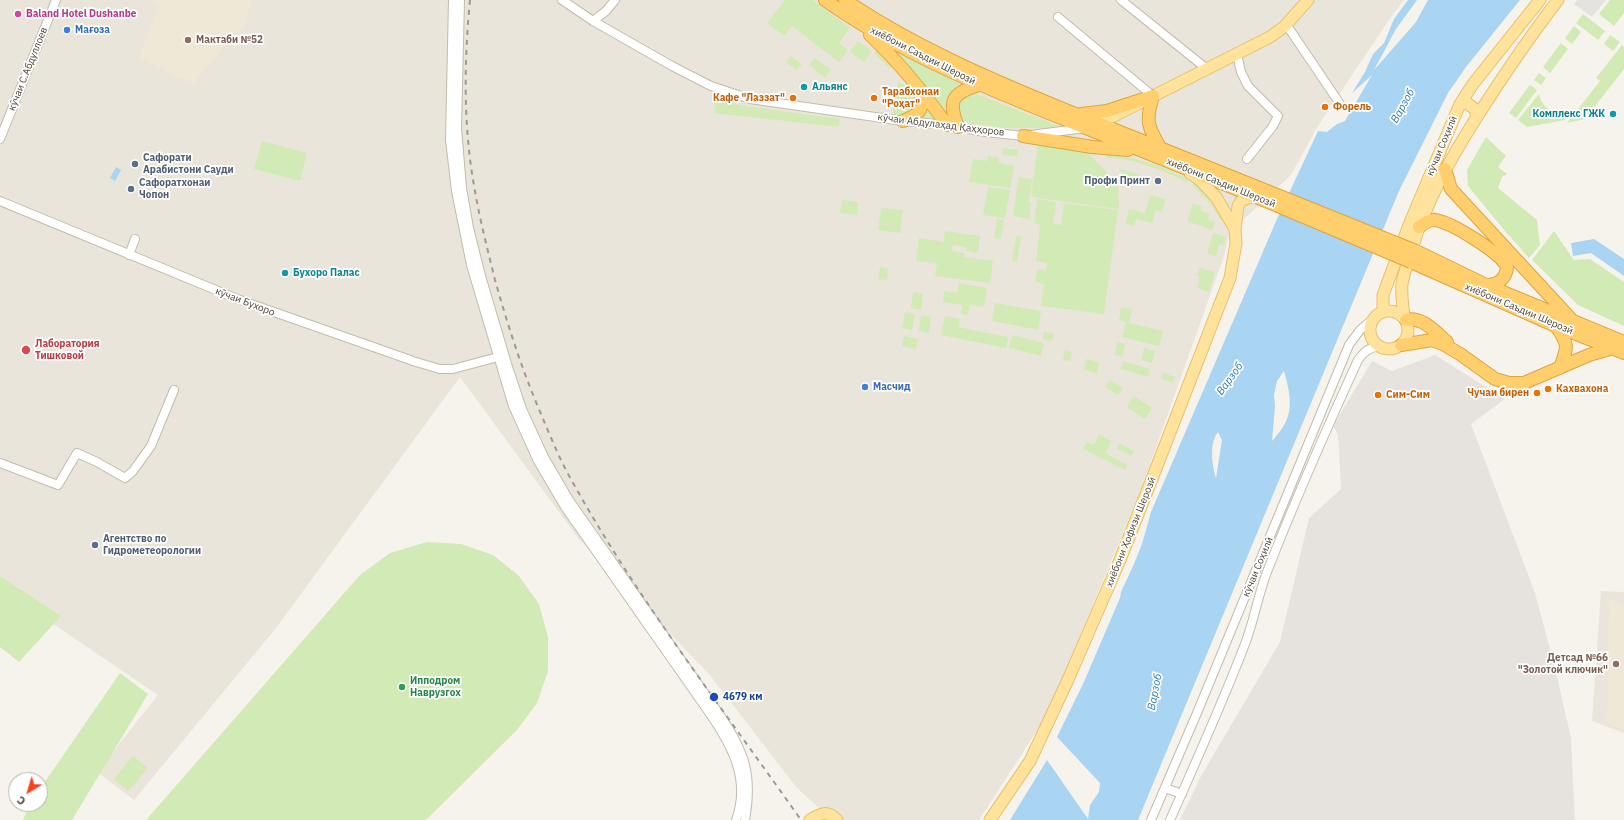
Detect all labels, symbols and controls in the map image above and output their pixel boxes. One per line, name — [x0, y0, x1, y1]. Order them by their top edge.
place label: Baland Hotel Dushanbe — [26, 8, 136, 20]
marker: Baland Hotel Dushanbe — [13, 9, 23, 19]
place label: Мағоза — [75, 24, 110, 36]
street label: хиёбони Саъдии Шерозӣ — [868, 24, 978, 88]
street label: кӯчаи С.Абдуллоев — [6, 25, 50, 113]
marker: Мағоза — [62, 25, 72, 35]
place label: Мактаби №52 — [196, 34, 263, 46]
marker: Мактаби №52 — [183, 35, 193, 45]
place label: Альянс — [812, 81, 848, 93]
marker: Альянс — [799, 82, 809, 92]
place label: Тарабхонаи "Роҳат" — [882, 86, 939, 110]
water label: Варзоб — [1388, 87, 1418, 125]
place label: Кафе "Лаззат" — [713, 92, 785, 104]
marker: Кафе "Лаззат" — [788, 93, 798, 103]
marker: Тарабхонаи "Роҳат" — [869, 93, 879, 103]
place label: Форель — [1333, 101, 1371, 113]
marker: Форель — [1320, 102, 1330, 112]
place label: Комплекс ГЖК — [1532, 108, 1605, 120]
marker: Комплекс ГЖК — [1608, 109, 1618, 119]
street label: кӯчаи Абдулаҳад Қаҳҳоров — [877, 111, 1005, 139]
street label: кӯчаи Соҳилӣ — [1424, 114, 1460, 178]
place label: Сафорати Арабистони Сауди — [143, 152, 234, 176]
street label: хиёбони Саъдии Шерозӣ — [1165, 156, 1277, 210]
marker: Сафорати Арабистони Сауди — [130, 159, 140, 169]
place label: Профи Принт — [1084, 175, 1150, 187]
marker: Профи Принт — [1153, 176, 1163, 186]
place label: Сафоратхонаи Чопон — [139, 177, 210, 200]
marker: Сафоратхонаи Чопон — [126, 184, 136, 194]
place label: Бухоро Палас — [293, 267, 360, 279]
marker: Бухоро Палас — [280, 268, 290, 278]
street label: хиёбони Саъдии Шерозӣ — [1463, 281, 1575, 337]
street label: кӯчаи Бухоро — [214, 285, 276, 319]
place label: Лаборатория Тишковой — [35, 338, 99, 362]
marker: Лаборатория Тишковой — [20, 344, 32, 356]
water label: Варзоб — [1214, 360, 1246, 398]
place label: Масчид — [873, 381, 910, 393]
marker: Масчид — [860, 382, 870, 392]
place label: Кахвахона — [1556, 383, 1608, 395]
marker: Кахвахона — [1543, 384, 1553, 394]
place label: Чучаи бирен — [1467, 387, 1529, 399]
marker: Чучаи бирен — [1532, 388, 1542, 398]
place label: Сим-Сим — [1386, 389, 1430, 401]
marker: Сим-Сим — [1373, 390, 1383, 400]
street label: хиёбони Ҳофизи Шерозӣ — [1103, 475, 1159, 589]
place label: Агентство по Гидрометеорологии — [103, 533, 201, 556]
street label: кӯчаи Соҳилӣ — [1240, 535, 1276, 599]
marker: Агентство по Гидрометеорологии — [90, 540, 100, 550]
place label: Детсад №66 "Золотой ключик" — [1518, 652, 1608, 676]
marker: Детсад №66 "Золотой ключик" — [1611, 659, 1621, 669]
water label: Варзоб — [1145, 673, 1165, 711]
place label: Ипподром Наврузгох — [410, 675, 461, 698]
marker: Ипподром Наврузгох — [397, 682, 407, 692]
marker: 4679 км — [708, 691, 720, 703]
place label: 4679 км — [723, 691, 763, 703]
north arrow — [8, 772, 48, 812]
text: С — [14, 793, 28, 808]

